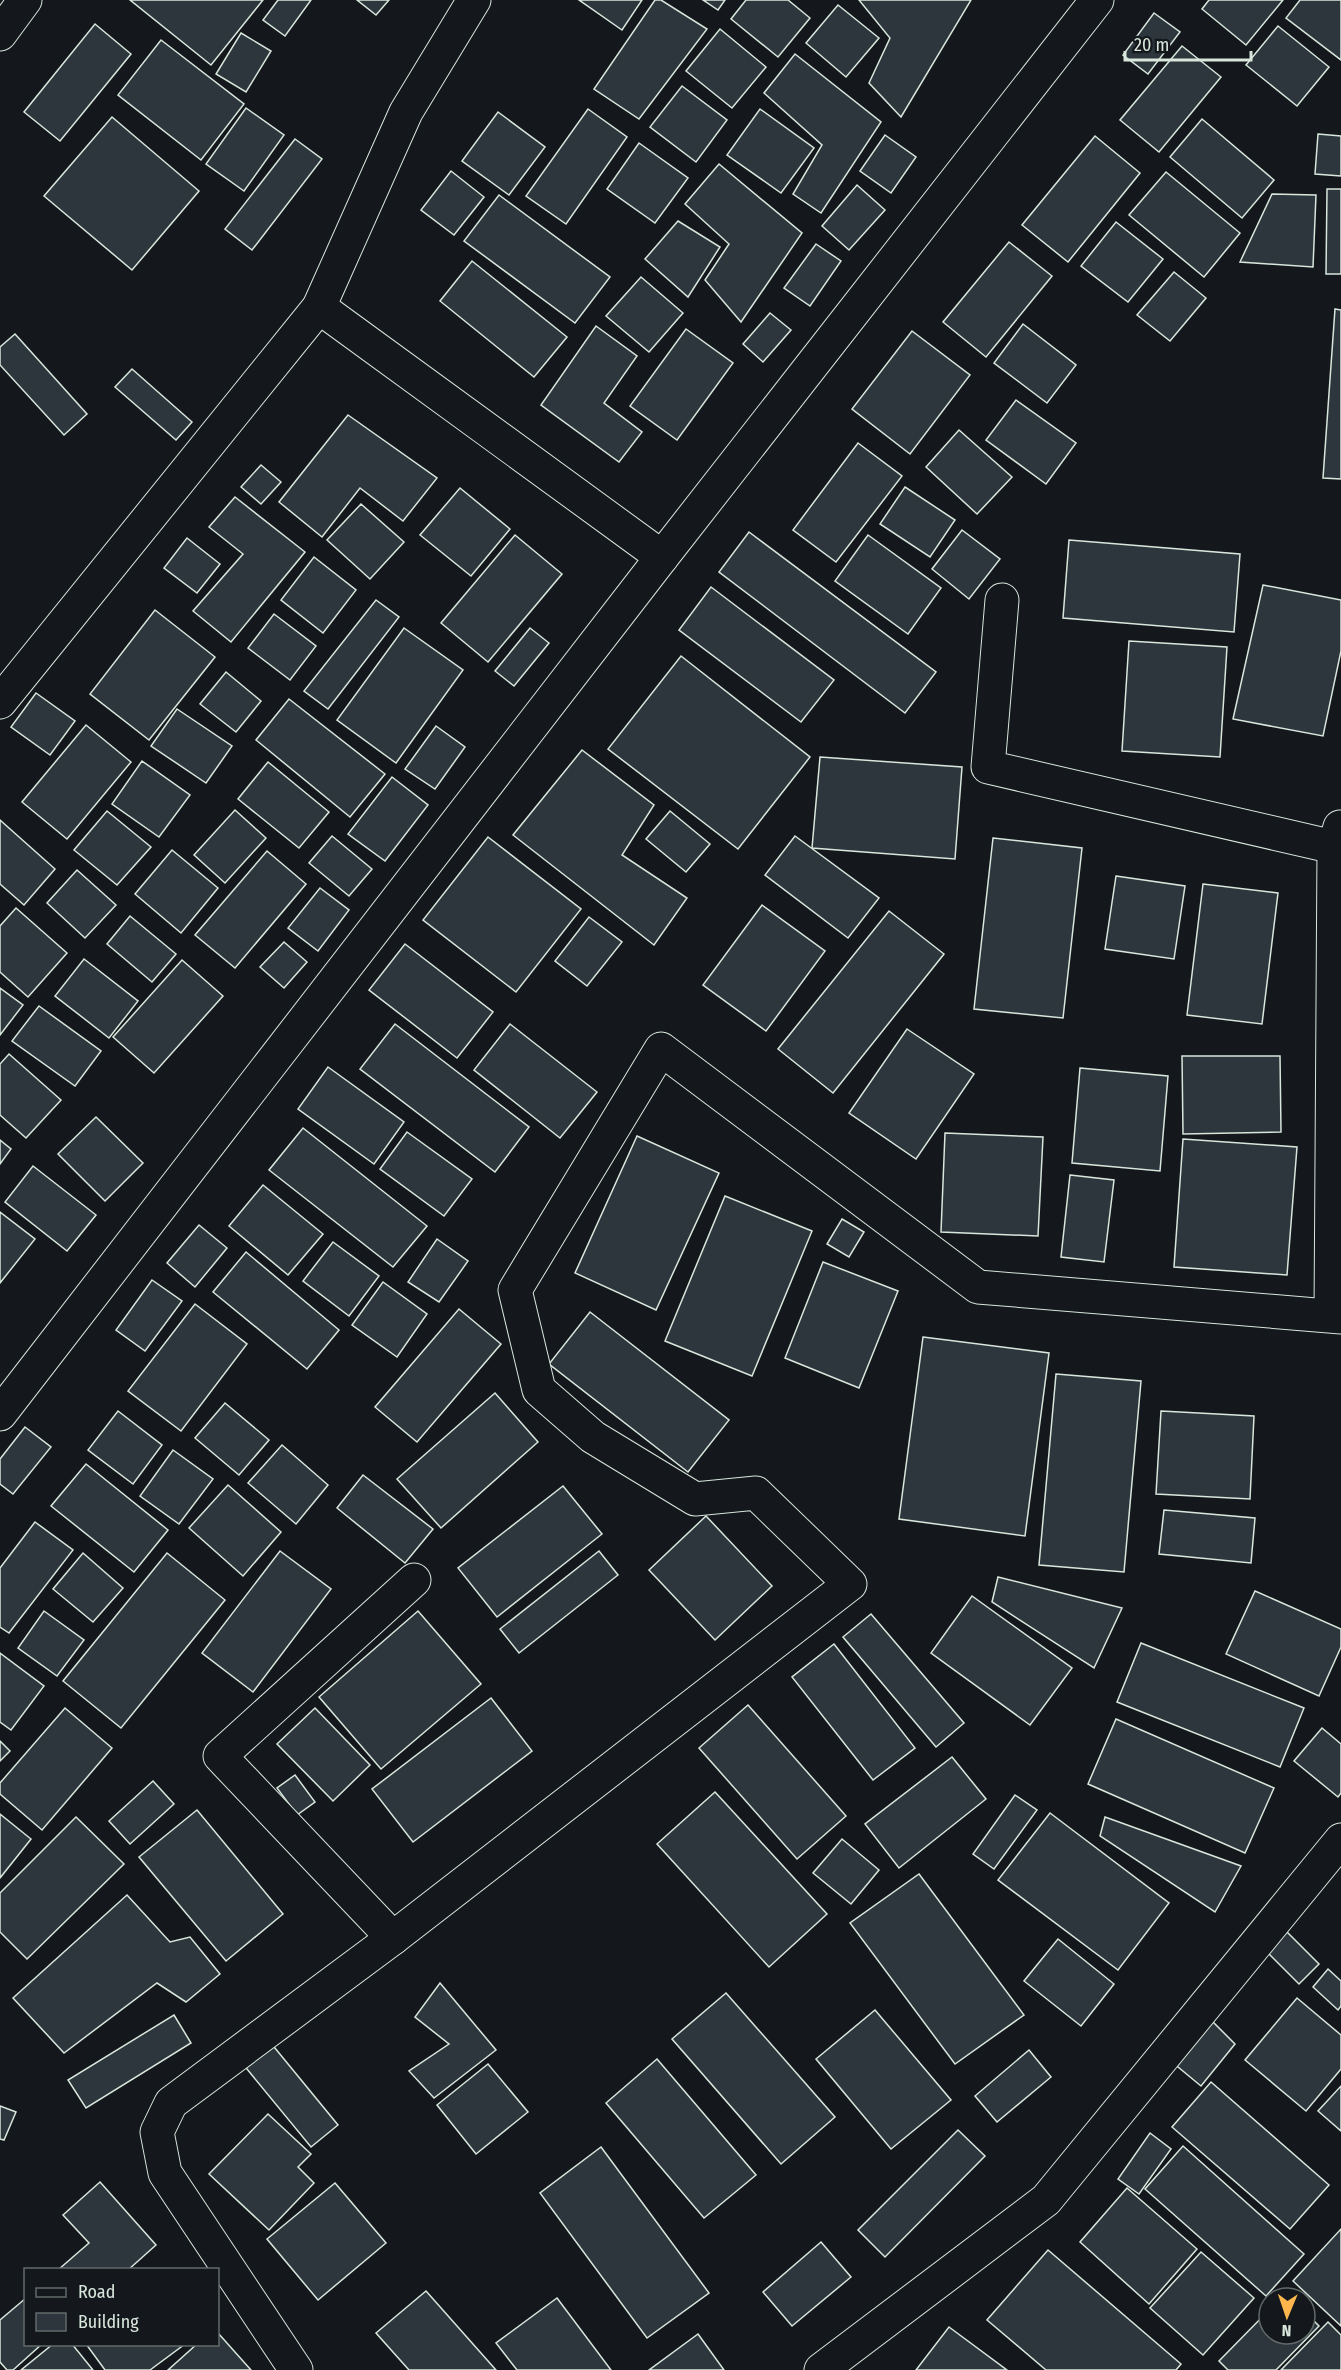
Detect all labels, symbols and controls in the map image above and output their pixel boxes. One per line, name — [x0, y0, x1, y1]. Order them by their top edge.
scale bar — [1125, 24, 1251, 62]
text: 20 m — [1134, 34, 1169, 56]
legend — [24, 2268, 219, 2346]
text: Road — [78, 2281, 115, 2303]
north arrow — [1257, 2286, 1317, 2346]
text: Building — [78, 2311, 139, 2333]
text: N — [1281, 2321, 1292, 2340]

